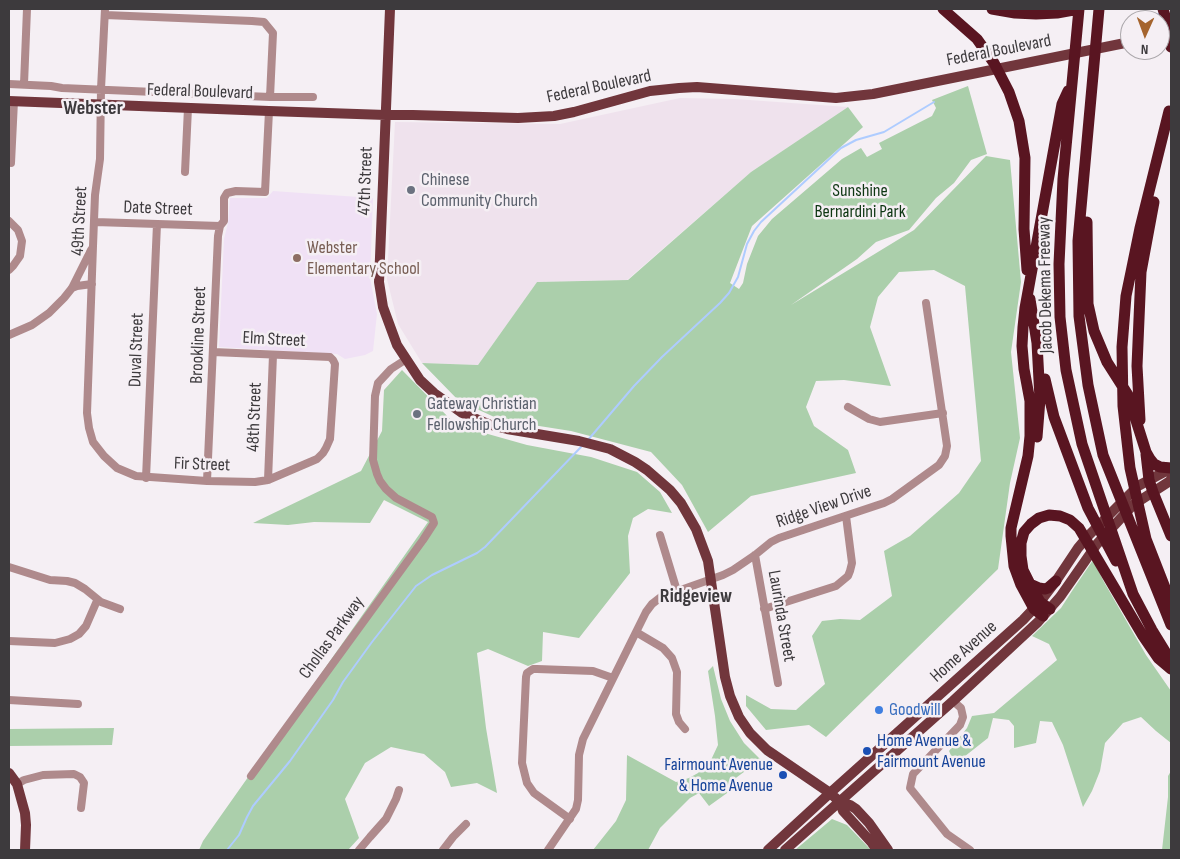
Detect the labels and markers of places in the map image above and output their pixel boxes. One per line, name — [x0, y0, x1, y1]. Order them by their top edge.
place label: Chinese Community Church — [421, 169, 538, 212]
marker: Chinese Community Church — [405, 184, 417, 196]
place label: Webster Elementary School — [307, 237, 420, 280]
marker: Webster Elementary School — [291, 252, 303, 264]
place label: Gateway Christian Fellowship Church — [427, 393, 537, 436]
marker: Gateway Christian Fellowship Church — [411, 408, 423, 420]
place label: Goodwill — [889, 699, 941, 721]
marker: Goodwill — [873, 704, 885, 716]
place label: Home Avenue & Fairmount Avenue — [877, 730, 986, 772]
marker: Home Avenue & Fairmount Avenue — [861, 745, 873, 757]
place label: Fairmount Avenue & Home Avenue — [664, 754, 773, 796]
marker: Fairmount Avenue & Home Avenue — [777, 769, 789, 781]

